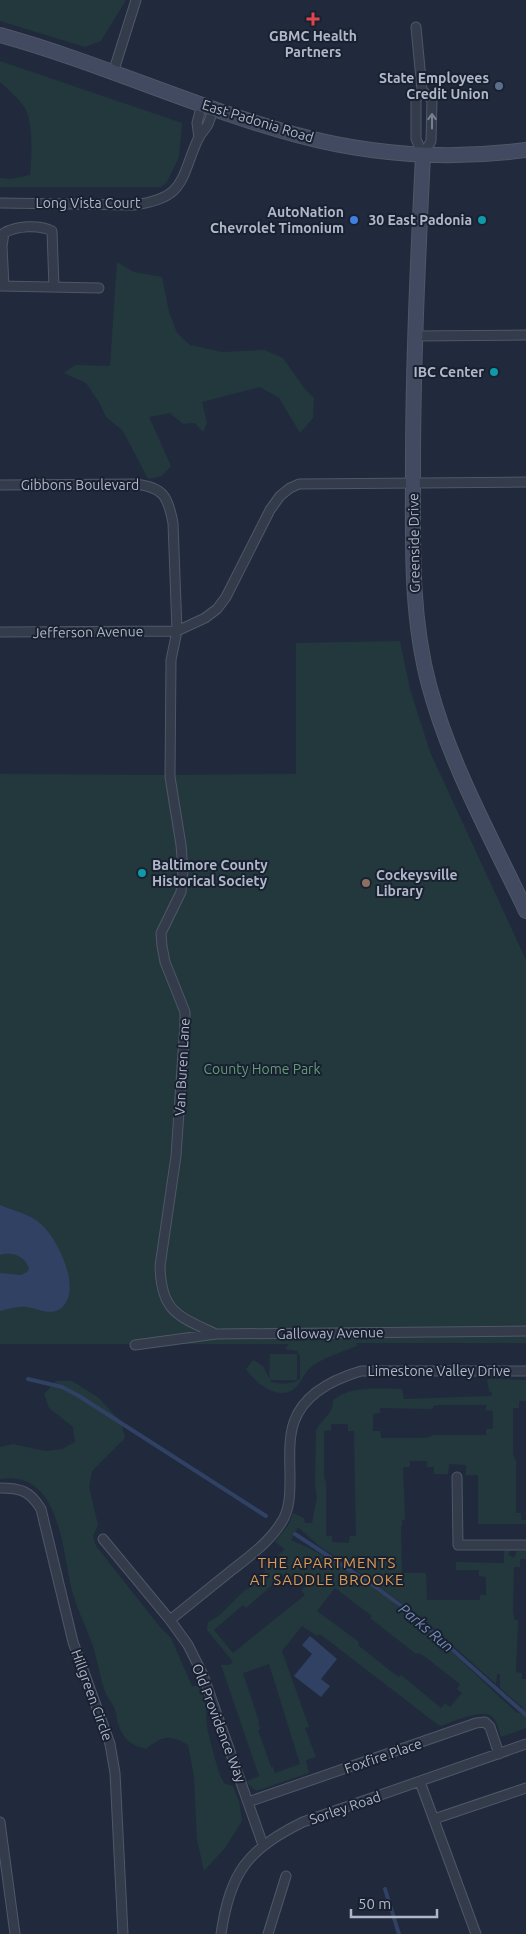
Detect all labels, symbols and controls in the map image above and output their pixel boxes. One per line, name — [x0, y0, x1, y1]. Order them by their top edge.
marker: GBMC Health Partners — [306, 12, 320, 26]
place label: GBMC Health Partners — [269, 28, 357, 60]
place label: State Employees Credit Union — [379, 70, 489, 102]
marker: State Employees Credit Union — [493, 80, 505, 92]
street label: East Padonia Road — [200, 96, 316, 146]
one-way arrow — [427, 114, 437, 130]
street label: Long Vista Court — [36, 195, 141, 211]
place label: AutoNation Chevrolet Timonium — [210, 204, 344, 236]
place label: 30 East Padonia — [368, 212, 472, 228]
marker: AutoNation Chevrolet Timonium — [348, 214, 360, 226]
marker: 30 East Padonia — [476, 214, 488, 226]
place label: IBC Center — [414, 364, 484, 380]
marker: IBC Center — [488, 366, 500, 378]
street label: Gibbons Boulevard — [21, 477, 139, 493]
street label: Greenside Drive — [405, 493, 423, 593]
street label: Jefferson Avenue — [32, 623, 144, 641]
place label: Baltimore County Historical Society — [152, 857, 268, 889]
marker: Baltimore County Historical Society — [136, 867, 148, 879]
place label: Cockeysville Library — [376, 867, 458, 899]
marker: Cockeysville Library — [360, 877, 372, 889]
street label: Van Buren Lane — [171, 1018, 193, 1116]
park label: County Home Park — [204, 1061, 321, 1077]
street label: Galloway Avenue — [276, 1324, 384, 1342]
street label: Limestone Valley Drive — [368, 1363, 510, 1379]
district label: THE APARTMENTS AT SADDLE BROOKE — [250, 1554, 404, 1588]
water label: Parks Run — [396, 1600, 457, 1655]
street label: Hillgreen Circle — [68, 1647, 116, 1743]
street label: Old Providence Way — [189, 1661, 249, 1785]
street label: Foxfire Place — [342, 1735, 424, 1777]
street label: Sorley Road — [307, 1788, 383, 1828]
scale bar — [351, 1886, 437, 1918]
text: 50 m — [358, 1895, 391, 1912]

